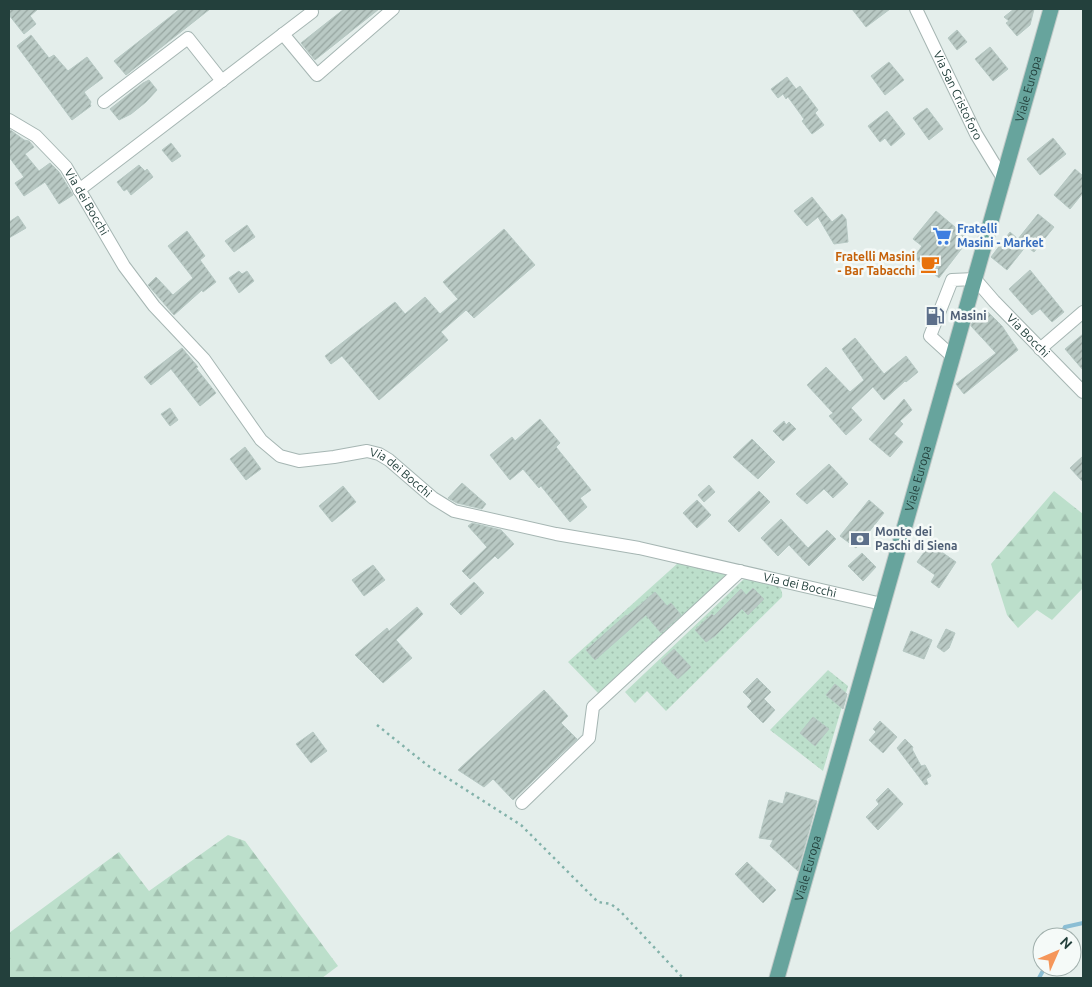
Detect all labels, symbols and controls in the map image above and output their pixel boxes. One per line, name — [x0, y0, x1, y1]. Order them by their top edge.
street label: Via San Cristoforo — [931, 49, 985, 142]
street label: Viale Europa — [1012, 54, 1043, 123]
street label: Via dei Bocchi — [62, 166, 111, 237]
place label: Fratelli Masini - Market — [957, 222, 1044, 249]
supermarket icon: Fratelli Masini - Market — [931, 225, 953, 247]
place label: Fratelli Masini - Bar Tabacchi — [835, 250, 915, 277]
cafe icon: Fratelli Masini - Bar Tabacchi — [919, 253, 941, 275]
fuel station icon: Masini — [924, 305, 946, 327]
place label: Masini — [950, 309, 987, 322]
street label: Via Bocchi — [1004, 311, 1052, 360]
street label: Viale Europa — [902, 444, 933, 513]
street label: Via dei Bocchi — [369, 445, 434, 500]
place label: Monte dei Paschi di Siena — [875, 525, 958, 552]
bank icon: Monte dei Paschi di Siena — [849, 528, 871, 550]
street label: Via dei Bocchi — [762, 570, 838, 599]
street label: Viale Europa — [792, 834, 823, 903]
north arrow — [1032, 927, 1082, 977]
text: N — [1057, 933, 1076, 952]

